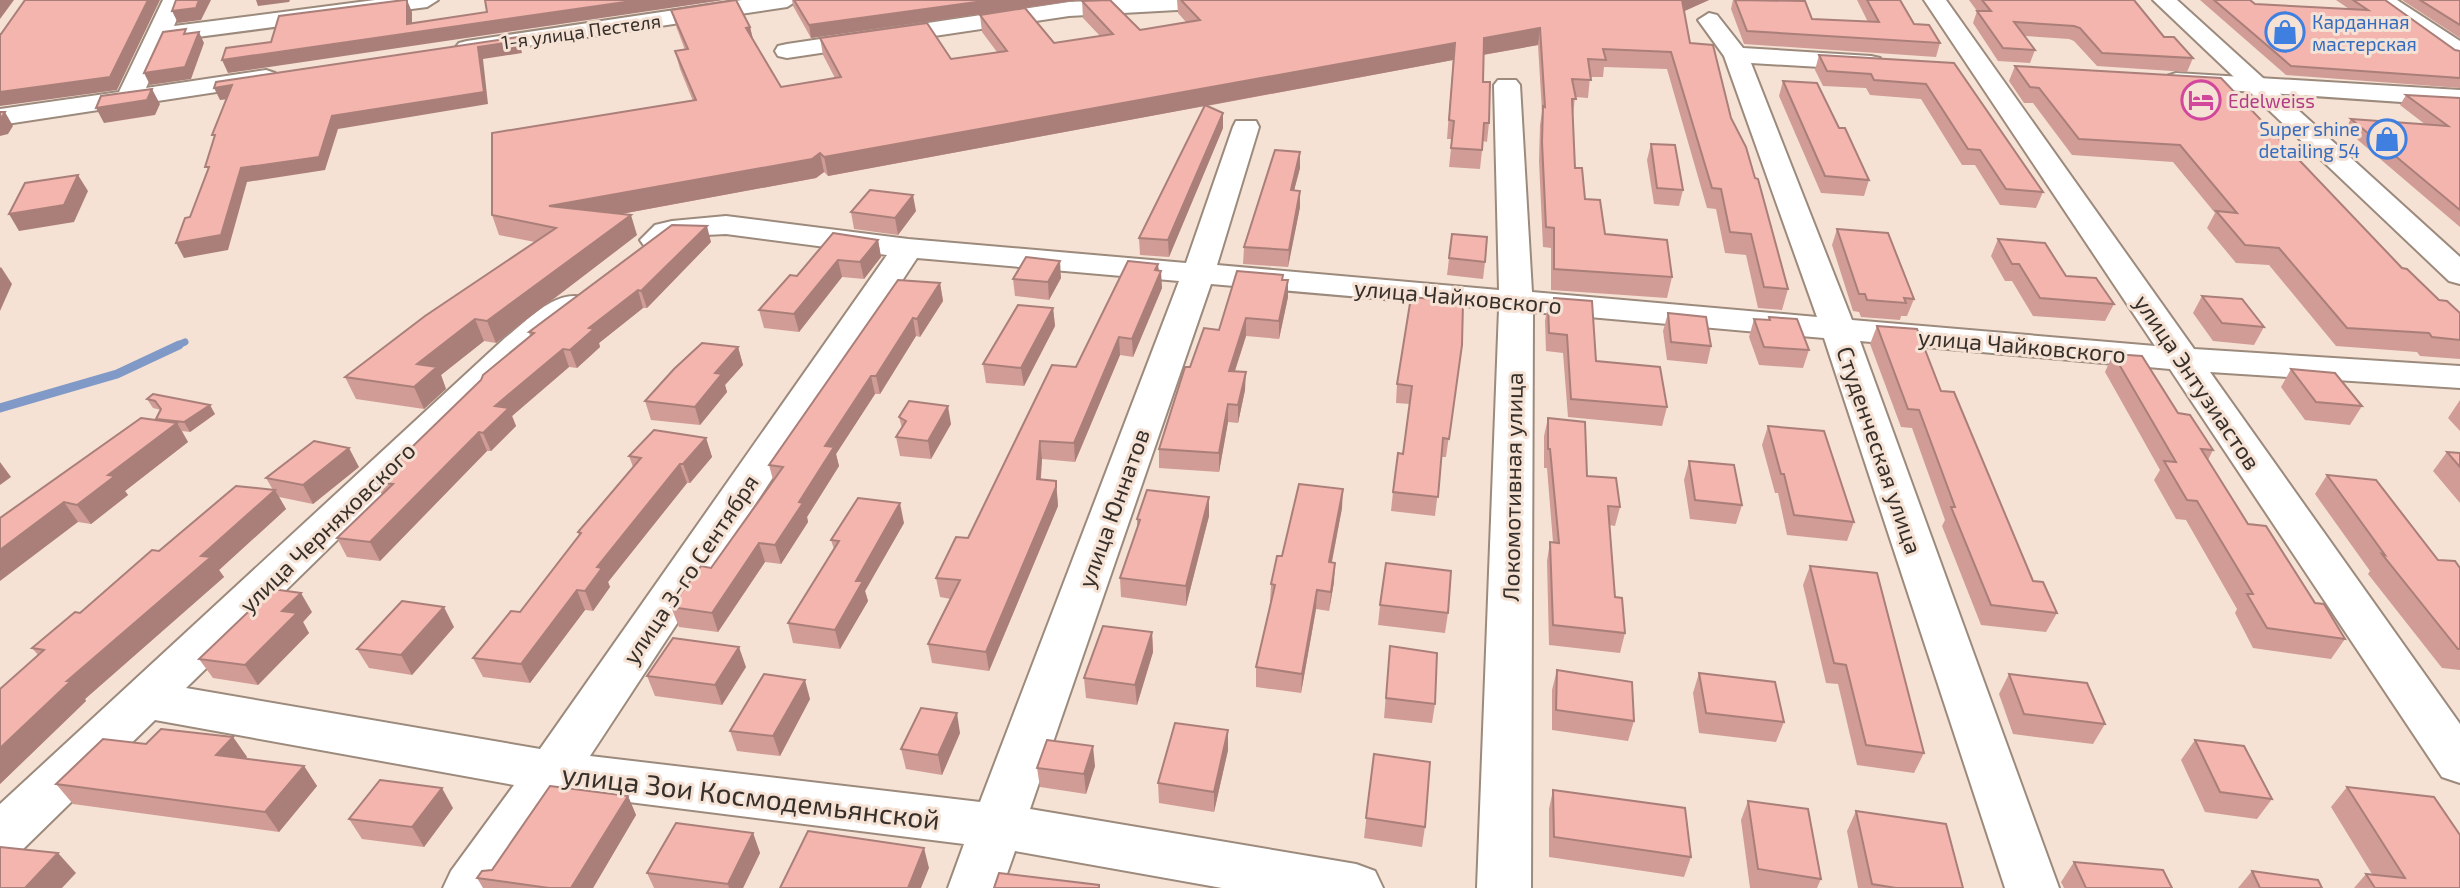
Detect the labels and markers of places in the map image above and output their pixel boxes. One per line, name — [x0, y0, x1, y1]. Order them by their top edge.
place label: Карданная мастерская — [2312, 10, 2417, 55]
shop icon: Карданная мастерская — [2264, 11, 2306, 53]
hotel icon: Edelweiss — [2180, 79, 2222, 121]
place label: Edelweiss — [2228, 89, 2315, 112]
place label: Super shine detailing 54 — [2258, 117, 2360, 162]
shop icon: Super shine detailing 54 — [2366, 118, 2408, 160]

